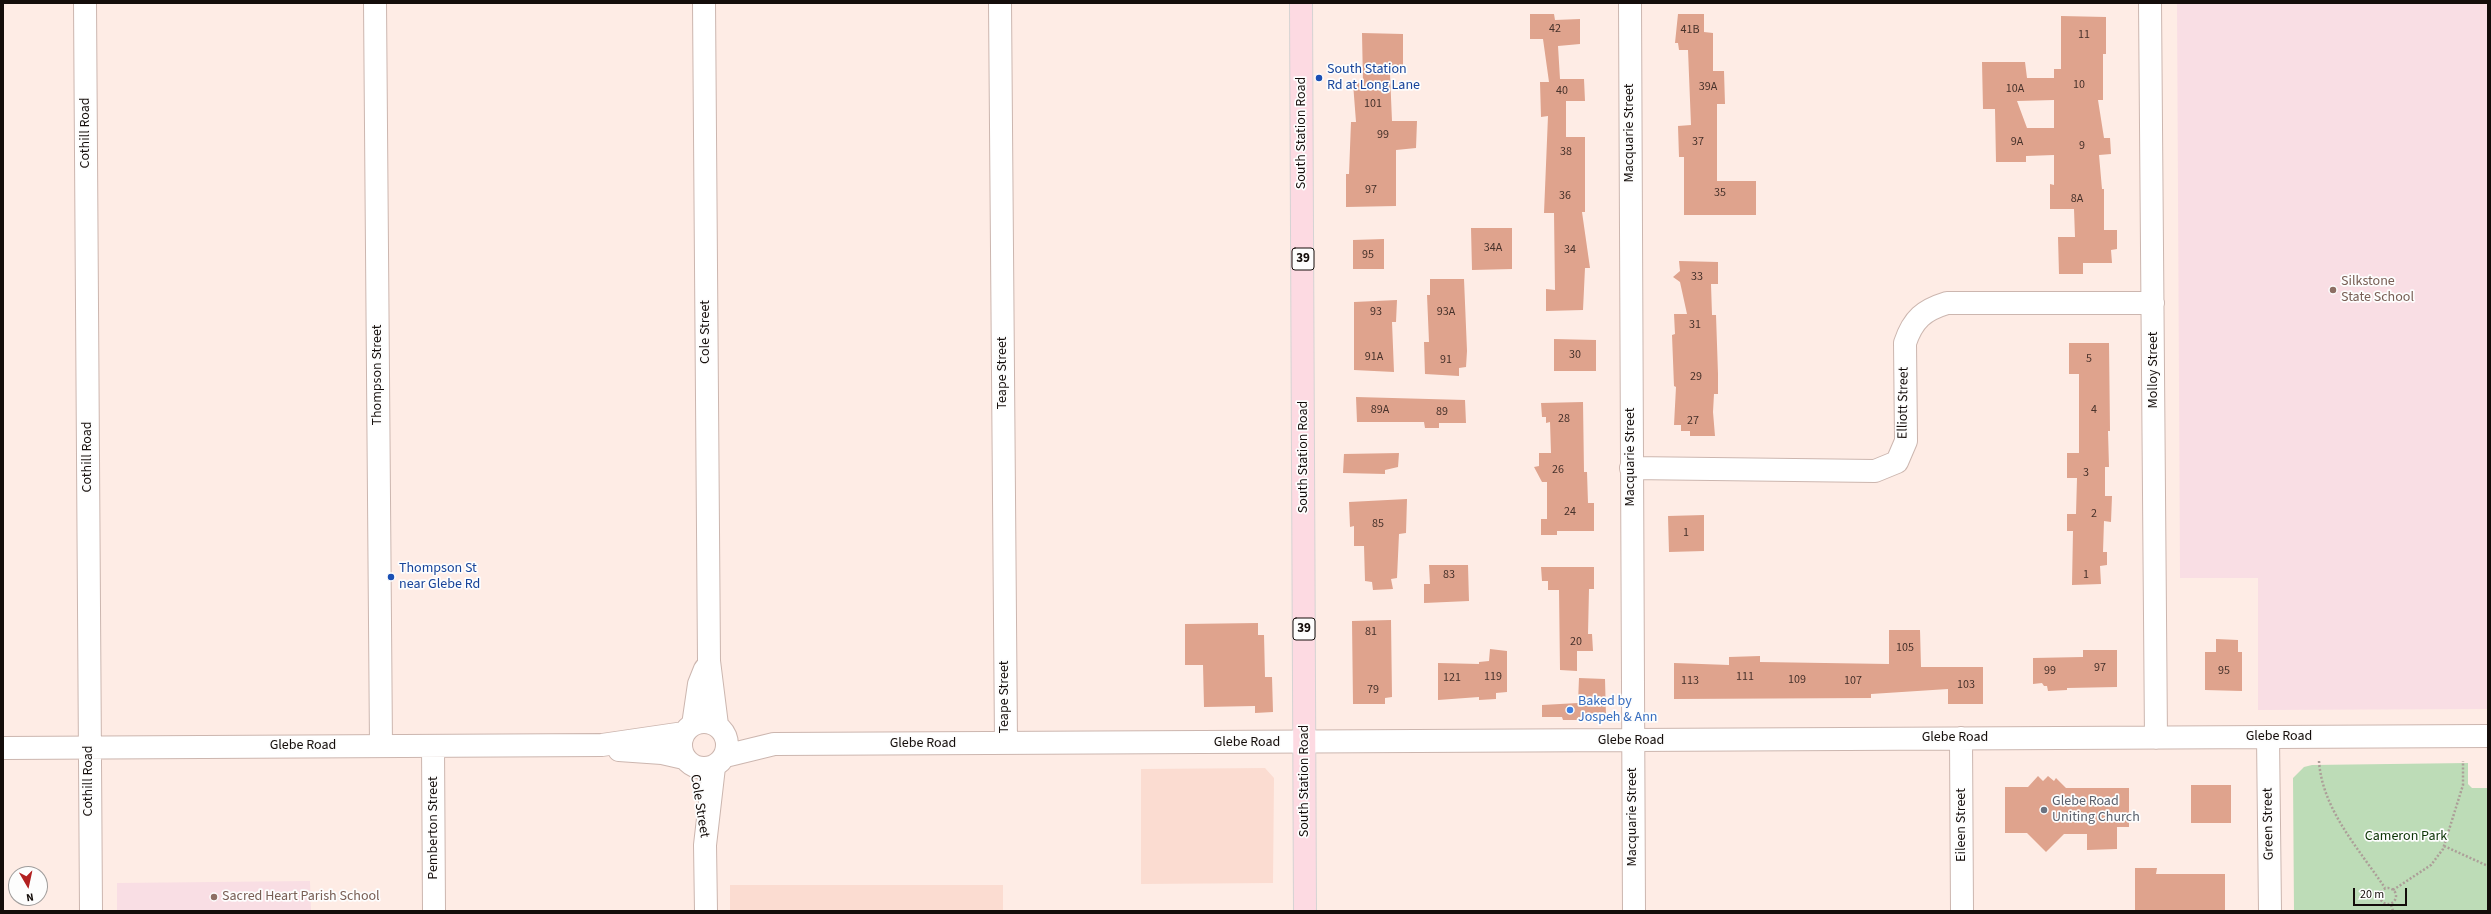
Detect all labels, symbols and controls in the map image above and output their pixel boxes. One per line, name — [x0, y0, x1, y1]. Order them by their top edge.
house number: 42 — [1549, 22, 1561, 36]
house number: 41B — [1681, 23, 1699, 37]
house number: 11 — [2078, 28, 2090, 42]
place label: South Station Rd at Long Lane — [1327, 62, 1420, 94]
marker: South Station Rd at Long Lane — [1314, 73, 1324, 83]
street label: South Station Road — [1294, 77, 1310, 189]
house number: 10 — [2073, 78, 2085, 92]
house number: 39A — [1699, 80, 1717, 94]
house number: 10A — [2006, 82, 2024, 96]
house number: 40 — [1556, 84, 1568, 98]
street label: Macquarie Street — [1622, 84, 1638, 182]
street label: Cothill Road — [78, 97, 94, 169]
house number: 101 — [1364, 97, 1382, 111]
house number: 99 — [1377, 128, 1389, 142]
house number: 37 — [1692, 135, 1704, 149]
house number: 9A — [2011, 135, 2023, 149]
house number: 9 — [2079, 139, 2085, 153]
house number: 38 — [1560, 145, 1572, 159]
house number: 97 — [1365, 183, 1377, 197]
house number: 35 — [1714, 186, 1726, 200]
house number: 36 — [1559, 189, 1571, 203]
house number: 8A — [2071, 192, 2083, 206]
house number: 34A — [1484, 241, 1502, 255]
house number: 34 — [1564, 243, 1576, 257]
road number: 39 — [1292, 248, 1314, 270]
house number: 95 — [1362, 248, 1374, 262]
house number: 33 — [1691, 270, 1703, 284]
place label: Silkstone State School — [2341, 274, 2414, 306]
marker: Silkstone State School — [2328, 285, 2338, 295]
street label: Cole Street — [698, 300, 714, 364]
house number: 93 — [1370, 305, 1382, 319]
house number: 93A — [1437, 305, 1455, 319]
house number: 31 — [1689, 318, 1701, 332]
street label: Thompson Street — [370, 324, 386, 426]
street label: Molloy Street — [2146, 332, 2162, 408]
street label: Teape Street — [995, 337, 1011, 409]
house number: 30 — [1569, 348, 1581, 362]
house number: 91A — [1365, 350, 1383, 364]
house number: 5 — [2086, 352, 2092, 366]
house number: 91 — [1440, 353, 1452, 367]
street label: Elliott Street — [1895, 367, 1913, 439]
house number: 29 — [1690, 370, 1702, 384]
street label: South Station Road — [1296, 401, 1312, 513]
house number: 89A — [1371, 403, 1389, 417]
house number: 4 — [2091, 403, 2097, 417]
house number: 89 — [1436, 405, 1448, 419]
street label: Macquarie Street — [1623, 408, 1639, 506]
house number: 28 — [1558, 412, 1570, 426]
house number: 27 — [1687, 414, 1699, 428]
street label: Cothill Road — [80, 421, 96, 493]
house number: 26 — [1552, 463, 1564, 477]
house number: 3 — [2083, 466, 2089, 480]
house number: 24 — [1564, 505, 1576, 519]
house number: 2 — [2091, 507, 2097, 521]
house number: 85 — [1372, 517, 1384, 531]
house number: 1 — [1683, 526, 1689, 540]
place label: Thompson St near Glebe Rd — [399, 561, 480, 594]
house number: 83 — [1443, 568, 1455, 582]
house number: 1 — [2083, 568, 2089, 582]
marker: Thompson St near Glebe Rd — [386, 572, 396, 582]
road number: 39 — [1293, 618, 1315, 640]
house number: 81 — [1365, 625, 1377, 639]
house number: 20 — [1570, 635, 1582, 649]
house number: 105 — [1896, 641, 1914, 655]
street label: Teape Street — [997, 661, 1013, 733]
house number: 97 — [2094, 661, 2106, 675]
house number: 99 — [2044, 664, 2056, 678]
house number: 95 — [2218, 664, 2230, 678]
house number: 119 — [1484, 670, 1502, 684]
house number: 111 — [1736, 670, 1754, 684]
house number: 121 — [1443, 671, 1461, 685]
house number: 109 — [1788, 673, 1806, 687]
house number: 113 — [1681, 674, 1699, 688]
house number: 107 — [1844, 674, 1862, 688]
house number: 103 — [1957, 678, 1975, 692]
house number: 79 — [1367, 683, 1379, 697]
place label: Baked by Jospeh & Ann — [1578, 694, 1658, 726]
marker: Baked by Jospeh & Ann — [1565, 705, 1575, 715]
street label: South Station Road — [1297, 725, 1313, 837]
street label: Glebe Road — [2246, 729, 2312, 745]
street label: Glebe Road — [1922, 730, 1988, 746]
street label: Glebe Road — [1598, 733, 1664, 749]
street label: Glebe Road — [1214, 735, 1280, 751]
street label: Glebe Road — [890, 736, 956, 752]
street label: Glebe Road — [270, 738, 336, 754]
street label: Cothill Road — [81, 745, 97, 817]
street label: Macquarie Street — [1625, 768, 1641, 866]
street label: Cole Street — [686, 773, 712, 839]
street label: Pemberton Street — [426, 776, 442, 880]
street label: Green Street — [2260, 787, 2278, 861]
street label: Eileen Street — [1954, 788, 1970, 862]
place label: Glebe Road Uniting Church — [2052, 794, 2140, 826]
marker: Glebe Road Uniting Church — [2039, 805, 2049, 815]
park label: Cameron Park — [2365, 829, 2447, 845]
north arrow — [8, 866, 48, 906]
scale bar — [2355, 880, 2409, 906]
text: 20 m — [2360, 886, 2384, 903]
text: N — [25, 889, 35, 905]
place label: Sacred Heart Parish School — [222, 889, 380, 905]
marker: Sacred Heart Parish School — [209, 892, 219, 902]

